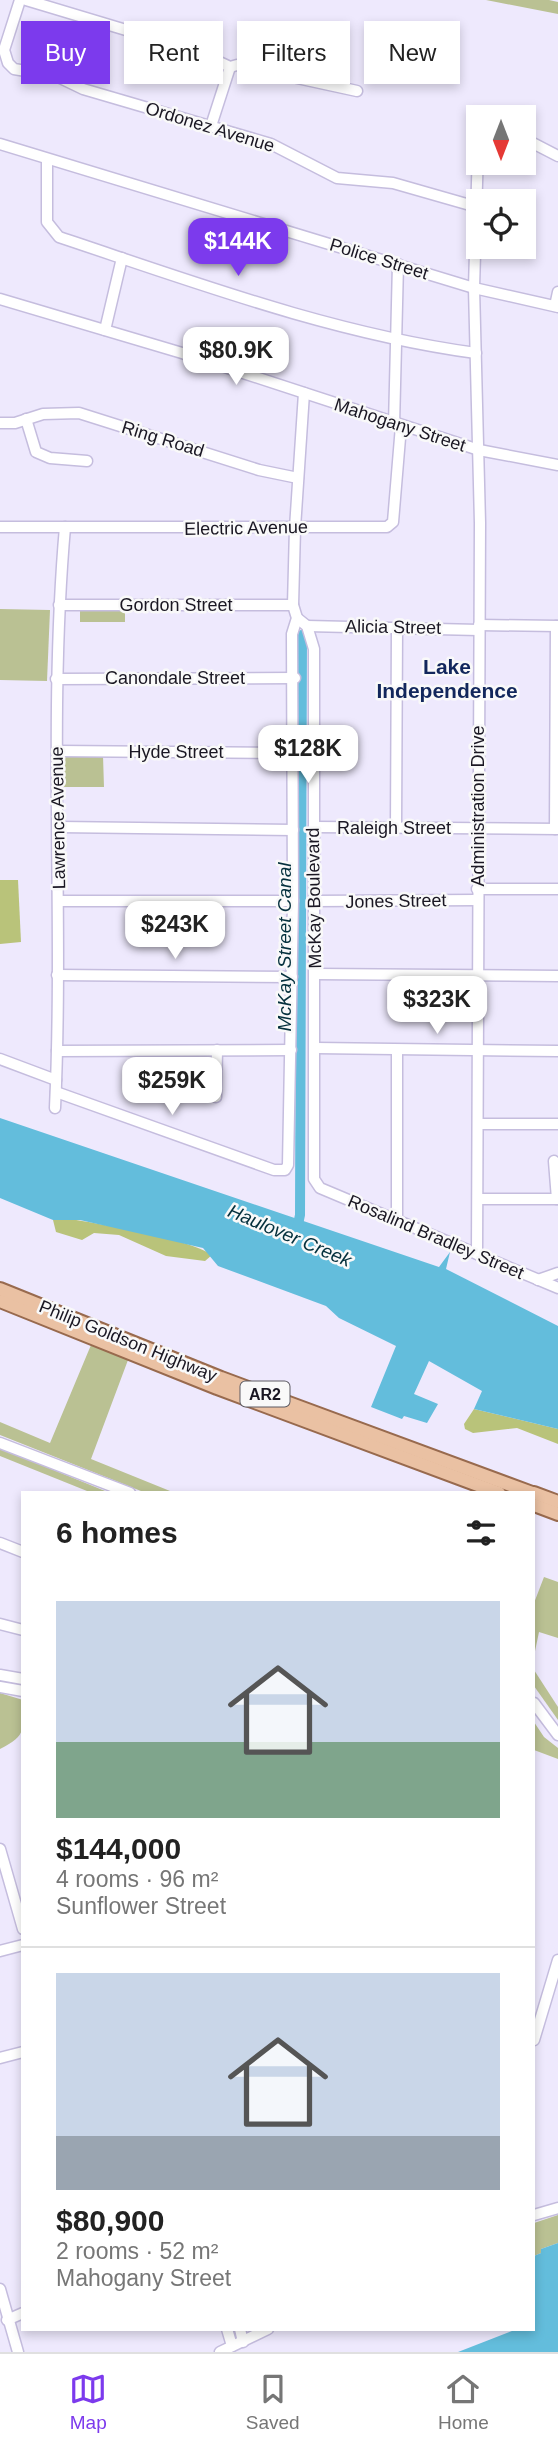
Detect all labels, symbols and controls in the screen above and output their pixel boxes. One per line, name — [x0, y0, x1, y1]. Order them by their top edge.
chip: Buy — [21, 21, 110, 84]
chip: Rent — [124, 21, 223, 84]
chip: Filters — [237, 21, 350, 84]
chip: New — [364, 21, 460, 84]
street label: Ordonez Avenue — [143, 98, 277, 156]
north arrow — [466, 105, 536, 175]
map controls — [466, 105, 536, 259]
button: locate — [466, 189, 536, 259]
pin: $144K — [189, 218, 287, 278]
text: $144K — [204, 228, 272, 254]
street label: Police Street — [327, 235, 431, 283]
pin: $80.9K — [179, 328, 293, 387]
text: $80.9K — [199, 337, 273, 363]
street label: Mahogany Street — [332, 394, 468, 456]
street label: Ring Road — [119, 417, 207, 461]
street label: Electric Avenue — [184, 517, 308, 539]
street label: Gordon Street — [119, 595, 233, 615]
street label: Alicia Street — [345, 616, 441, 638]
district label: Lake Independence — [376, 655, 518, 702]
street label: Canondale Street — [105, 668, 245, 688]
street label: Administration Drive — [468, 725, 488, 887]
pin: $128K — [259, 726, 357, 785]
text: $128K — [274, 735, 342, 761]
street label: Hyde Street — [128, 742, 224, 762]
street label: Lawrence Avenue — [47, 746, 69, 890]
street label: Raleigh Street — [337, 818, 451, 838]
street label: McKay Boulevard — [303, 827, 325, 969]
water label: McKay Street Canal — [274, 862, 295, 1031]
street label: Jones Street — [345, 890, 447, 912]
pin: $243K — [126, 902, 224, 961]
text: $243K — [141, 911, 209, 937]
pin: $323K — [388, 976, 486, 1036]
text: $323K — [403, 986, 471, 1012]
pin: $259K — [123, 1058, 221, 1117]
text: $259K — [138, 1067, 206, 1093]
street label: Rosalind Bradley Street — [345, 1191, 527, 1283]
water label: Haulover Creek — [225, 1200, 356, 1271]
street label: Philip Goldson Highway — [36, 1296, 220, 1386]
road number: AR2 — [240, 1382, 290, 1406]
icon: filters — [462, 1514, 500, 1552]
text: 6 homes — [56, 1516, 178, 1549]
icon: home — [215, 1647, 341, 1773]
text: $144,000 — [56, 1832, 181, 1865]
text: 4 rooms · 96 m² — [56, 1866, 218, 1892]
text: Sunflower Street — [56, 1893, 226, 1919]
icon: home — [215, 2019, 341, 2145]
text: $80,900 — [56, 2204, 164, 2237]
text: 2 rooms · 52 m² — [56, 2238, 218, 2264]
text: Mahogany Street — [56, 2265, 231, 2291]
tab: Map — [69, 2370, 107, 2434]
tab: Saved — [246, 2370, 300, 2434]
tab: Home — [438, 2370, 489, 2434]

